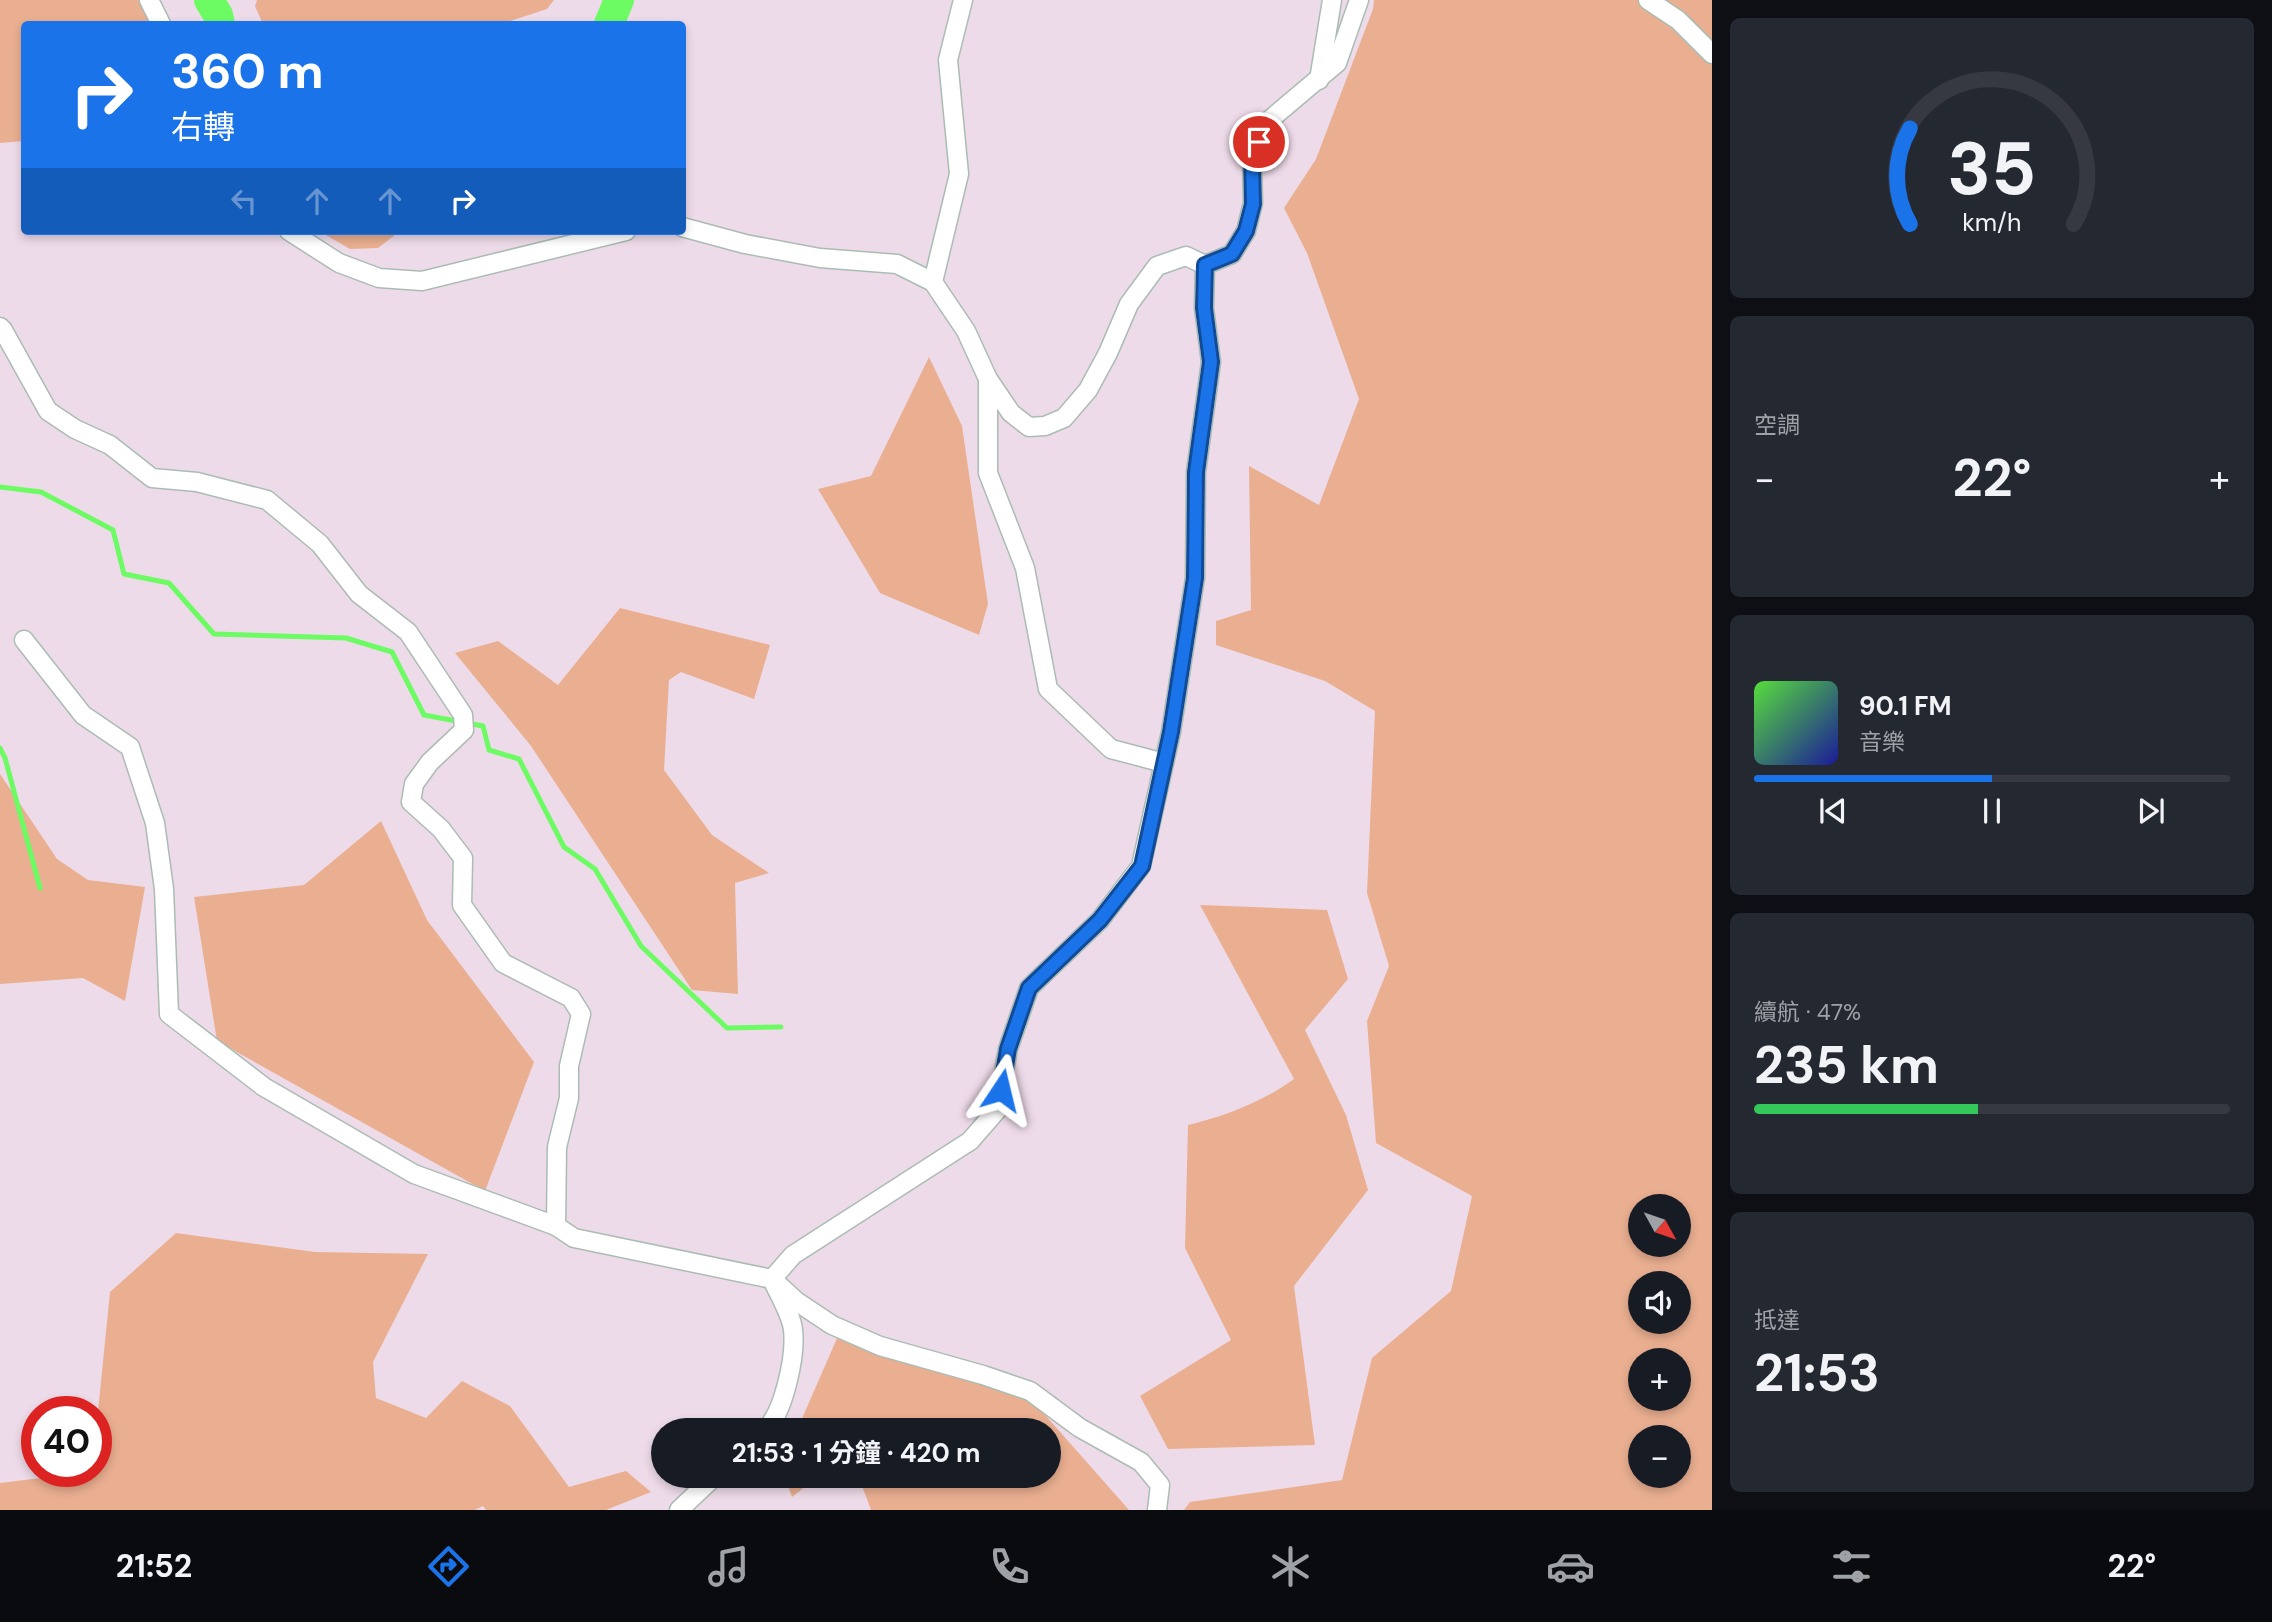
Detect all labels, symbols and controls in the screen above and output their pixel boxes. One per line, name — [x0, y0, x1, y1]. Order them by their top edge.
text: 360 m — [171, 39, 324, 103]
icon: right — [56, 49, 147, 140]
text: 右轉 — [171, 106, 235, 148]
pin — [1229, 112, 1289, 172]
icon: arrive — [1240, 123, 1278, 161]
text: 35 — [1947, 123, 2037, 218]
icon: left — [225, 182, 263, 220]
icon: ahead — [298, 182, 336, 220]
icon: ahead — [371, 182, 409, 220]
icon: right — [444, 182, 482, 220]
text: km/h — [1962, 206, 2022, 239]
text: 空調 — [1754, 410, 1800, 440]
text: 22° — [1953, 444, 2031, 512]
text: − — [1754, 454, 1775, 504]
text: + — [2209, 454, 2230, 504]
text: 90.1 FM — [1859, 689, 1952, 723]
text: 音樂 — [1859, 727, 1905, 757]
icon: previous — [1814, 792, 1852, 830]
icon: pause — [1973, 792, 2011, 830]
icon: next — [2132, 792, 2170, 830]
text: 續航 · 47% — [1754, 997, 1861, 1027]
text: 235 km — [1754, 1031, 1939, 1099]
position arrow — [964, 1053, 1038, 1127]
north arrow — [1628, 1194, 1690, 1256]
map controls — [1628, 1194, 1691, 1488]
button: sound — [1628, 1271, 1691, 1334]
text: 抵達 — [1754, 1305, 1800, 1335]
text: 21:53 — [1754, 1339, 1880, 1407]
button: + — [1628, 1348, 1691, 1411]
speed limit sign: 40 — [21, 1396, 112, 1487]
button: − — [1628, 1425, 1691, 1488]
text: 21:53 · 1 分鐘 · 420 m — [732, 1436, 980, 1470]
icon: directions — [424, 1542, 473, 1591]
icon: music — [704, 1542, 753, 1591]
icon: phone — [985, 1542, 1034, 1591]
icon: climate — [1266, 1542, 1315, 1591]
icon: car — [1546, 1542, 1595, 1591]
icon: filters — [1827, 1542, 1876, 1591]
text: 21:52 — [116, 1545, 192, 1587]
text: 22° — [2108, 1545, 2156, 1587]

